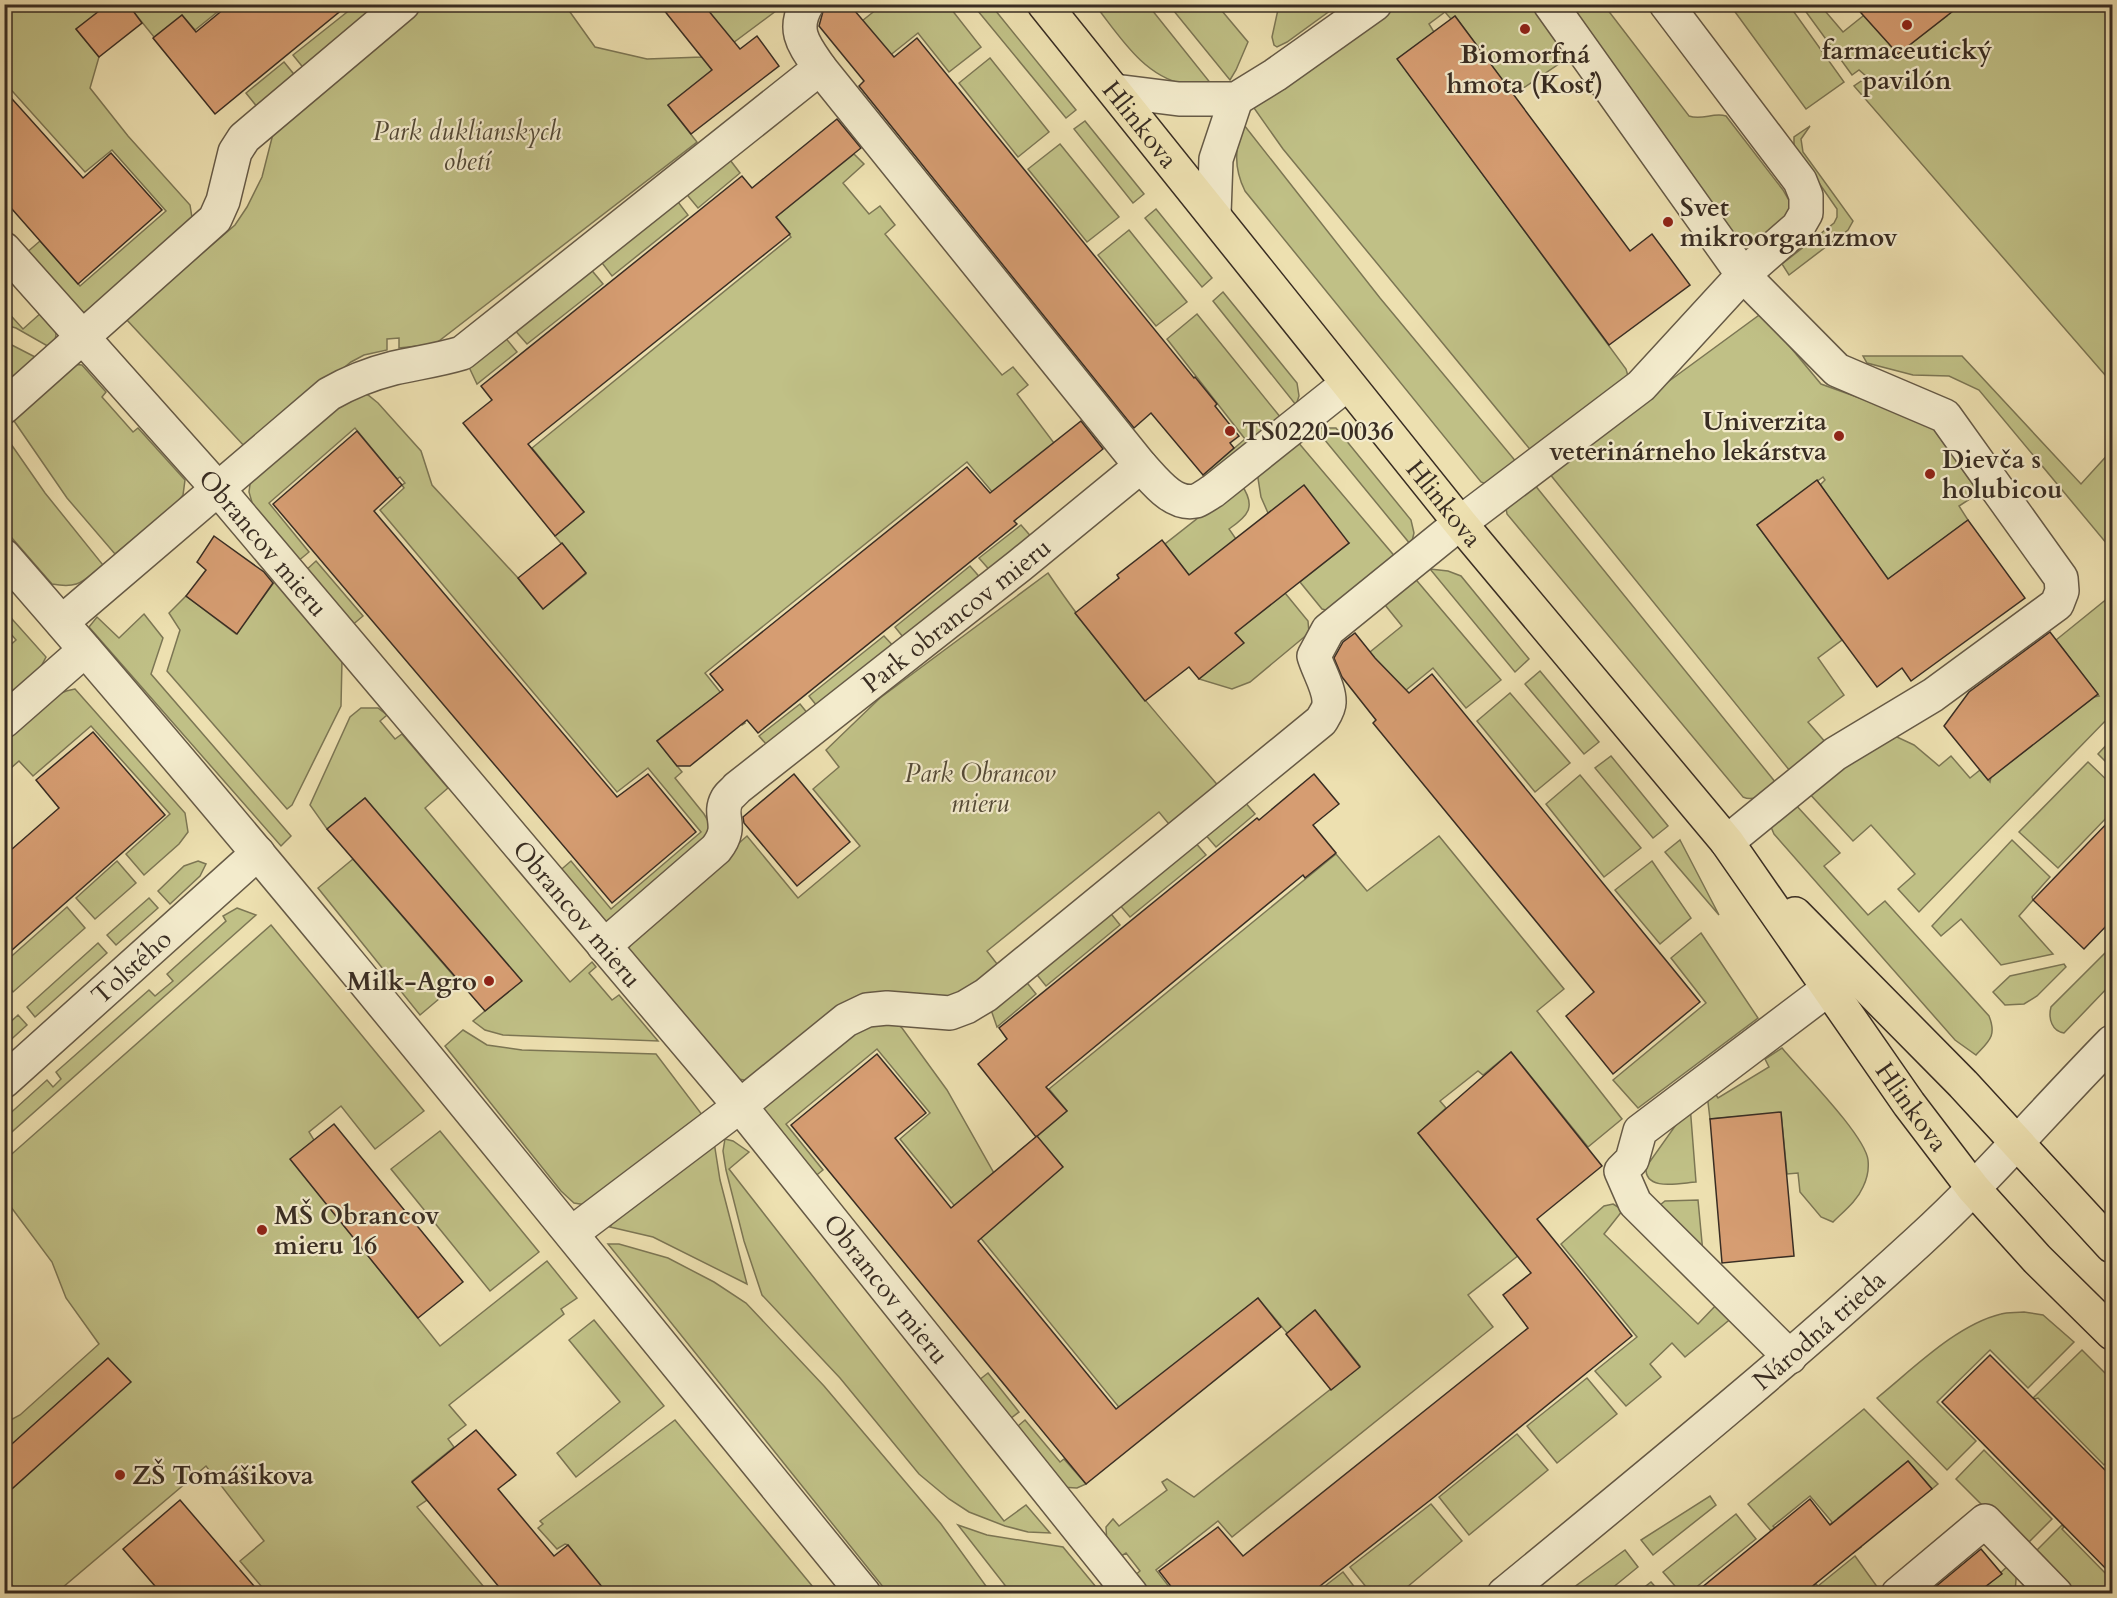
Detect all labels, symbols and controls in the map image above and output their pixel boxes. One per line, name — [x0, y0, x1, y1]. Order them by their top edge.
marker: farmaceutický pavilón — [1900, 18, 1914, 32]
marker: Biomorfná hmota (Kosť) — [1518, 22, 1532, 36]
place label: farmaceutický pavilón — [1822, 33, 1993, 98]
place label: Biomorfná hmota (Kosť) — [1447, 37, 1603, 102]
street label: Hlinkova — [1094, 73, 1186, 176]
park label: Park duklianskych obetí — [373, 114, 562, 179]
place label: Svet mikroorganizmov — [1680, 190, 1898, 255]
marker: Svet mikroorganizmov — [1661, 215, 1675, 229]
place label: Univerzita veterinárneho lekárstva — [1549, 404, 1827, 469]
place label: TS0220-0036 — [1242, 414, 1394, 449]
marker: TS0220-0036 — [1223, 424, 1237, 438]
marker: Univerzita veterinárneho lekárstva — [1832, 429, 1846, 443]
place label: Dievča s holubicou — [1942, 442, 2062, 507]
street label: Hlinkova — [1398, 453, 1490, 555]
street label: Obrancov mieru — [191, 462, 336, 624]
marker: Dievča s holubicou — [1923, 467, 1937, 481]
street label: Park obrancov mieru — [855, 530, 1058, 701]
park label: Park Obrancov mieru — [905, 756, 1056, 821]
street label: Obrancov mieru — [505, 833, 649, 995]
street label: Tolstého — [84, 922, 179, 1013]
place label: Milk-Agro — [347, 964, 477, 999]
marker: Milk-Agro — [482, 974, 496, 988]
street label: Hlinkova — [1867, 1055, 1956, 1159]
place label: MŠ Obrancov mieru 16 — [274, 1198, 440, 1263]
street label: Obrancov mieru — [815, 1207, 957, 1371]
marker: MŠ Obrancov mieru 16 — [255, 1223, 269, 1237]
street label: Národná trieda — [1745, 1263, 1893, 1398]
place label: ZŠ Tomášikova — [132, 1458, 314, 1493]
marker: ZŠ Tomášikova — [113, 1468, 127, 1482]

